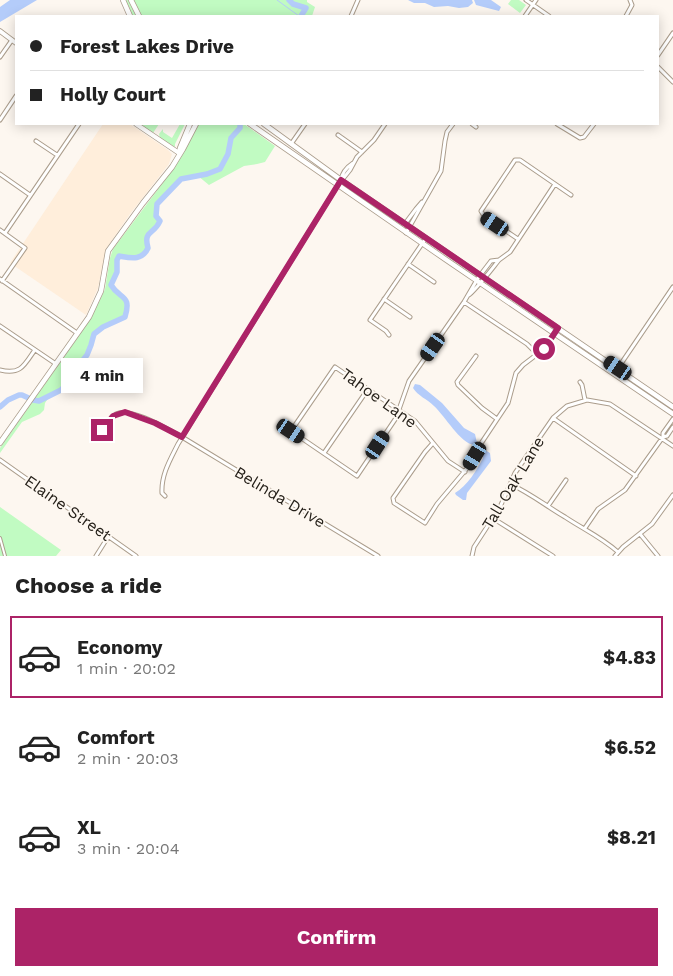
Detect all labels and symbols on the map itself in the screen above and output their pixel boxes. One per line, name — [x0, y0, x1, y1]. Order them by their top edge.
car — [478, 209, 511, 239]
car — [418, 330, 447, 364]
route start — [533, 338, 555, 360]
car — [601, 353, 634, 383]
callout: 4 min — [61, 358, 143, 392]
street label: Tahoe Lane — [337, 364, 421, 432]
car — [274, 416, 307, 446]
route end — [91, 419, 113, 441]
car — [363, 428, 392, 462]
street label: Tall Oak Lane — [478, 433, 548, 533]
car — [460, 439, 489, 473]
street label: Belinda Drive — [231, 462, 329, 532]
street label: Elaine Street — [21, 471, 115, 545]

